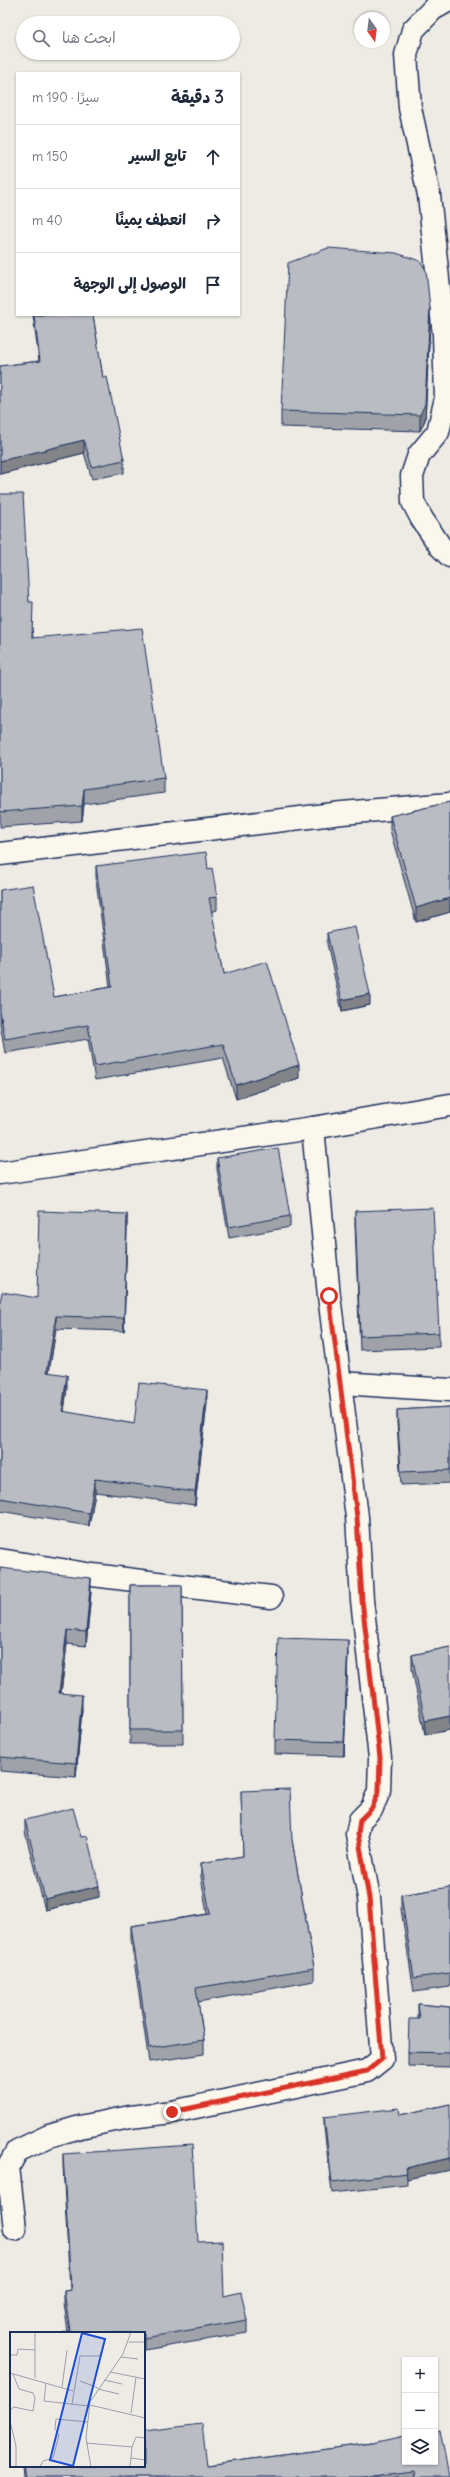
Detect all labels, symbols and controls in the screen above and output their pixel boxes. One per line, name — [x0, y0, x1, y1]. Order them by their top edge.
north arrow — [354, 12, 390, 48]
search box — [16, 16, 240, 60]
icon: search — [30, 27, 52, 49]
text: ابحث هنا — [62, 28, 116, 47]
text: 3 دقيقة — [171, 86, 224, 108]
text: سيرًا · 190 m — [32, 89, 99, 106]
text: تابع السير — [129, 146, 186, 165]
icon: ahead — [202, 146, 224, 168]
text: 150 m — [32, 148, 68, 165]
text: انعطف يمينًا — [115, 210, 186, 229]
icon: right — [202, 210, 224, 232]
text: 40 m — [32, 212, 63, 229]
text: الوصول إلى الوجهة — [73, 274, 186, 293]
icon: arrive — [202, 274, 224, 296]
route start — [320, 1287, 338, 1305]
route end — [163, 2103, 181, 2121]
inset map — [10, 2332, 145, 2467]
map controls — [402, 2357, 438, 2465]
button: + — [402, 2357, 438, 2393]
button: − — [402, 2393, 438, 2429]
button: layers — [402, 2429, 438, 2465]

